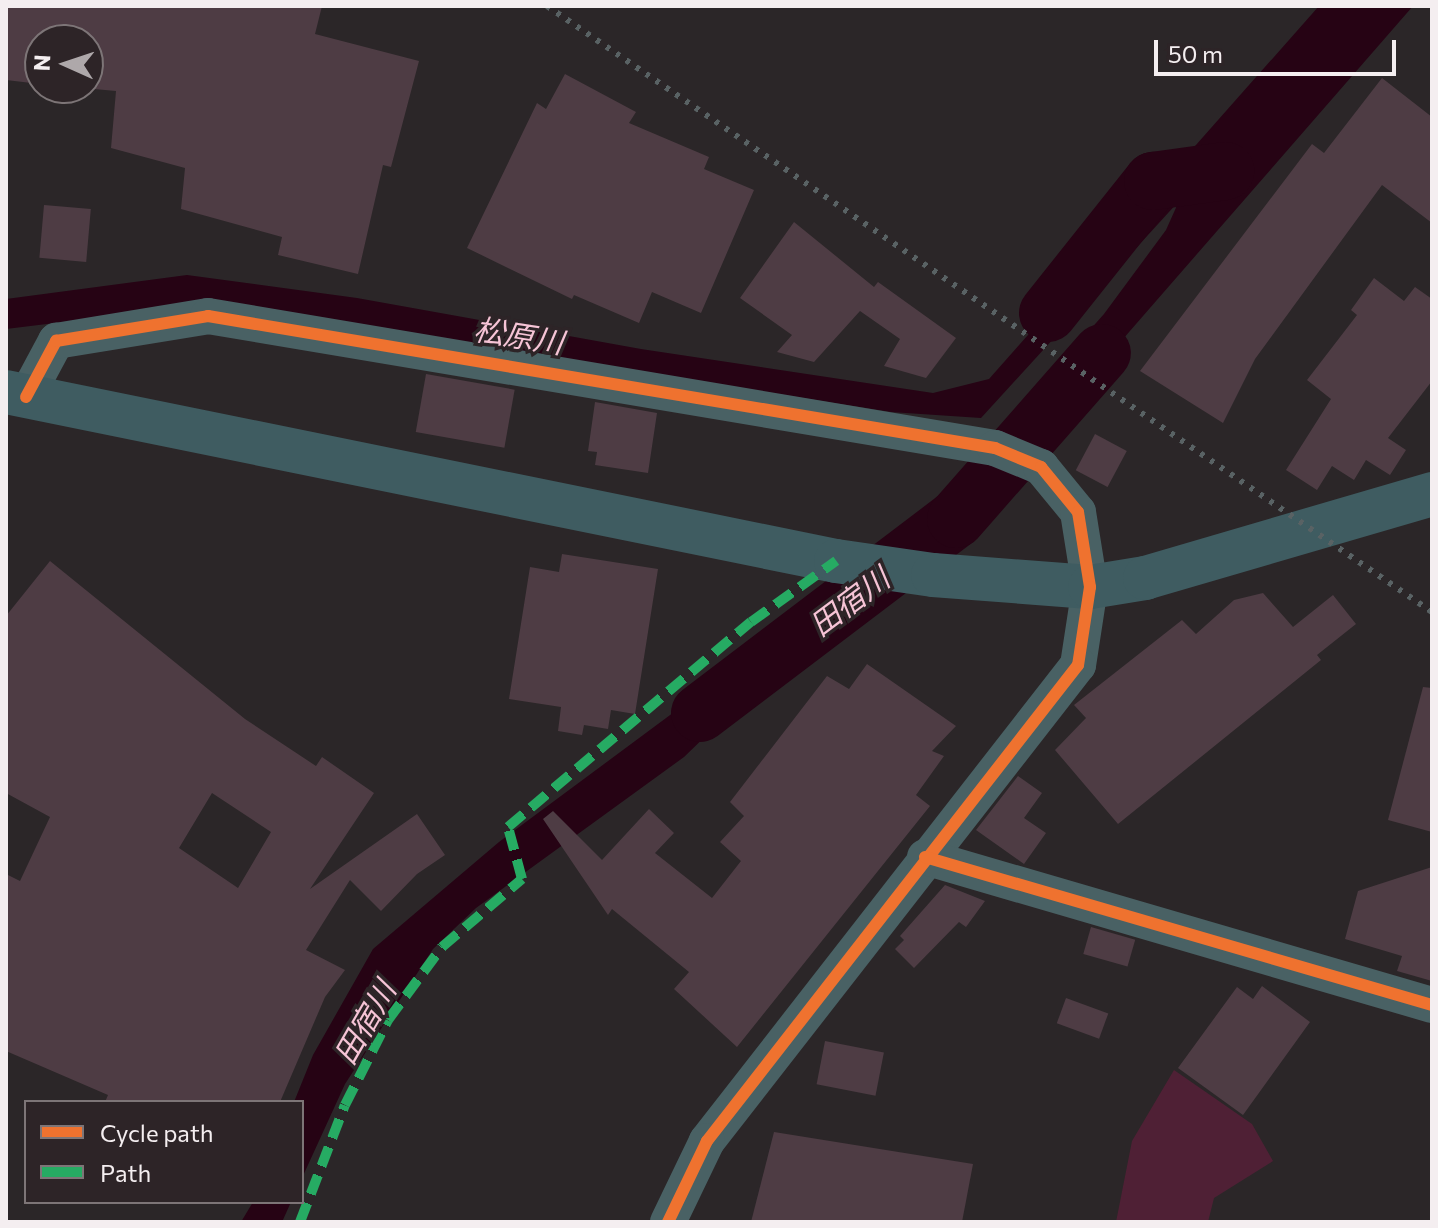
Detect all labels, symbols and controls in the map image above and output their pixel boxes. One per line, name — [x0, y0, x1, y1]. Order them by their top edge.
north arrow — [24, 24, 104, 104]
scale bar — [1158, 24, 1400, 74]
text: 50 m — [1168, 39, 1223, 68]
text: N — [28, 54, 55, 72]
water label: 松原川 — [472, 310, 566, 360]
water label: 田宿川 — [802, 560, 896, 642]
water label: 田宿川 — [326, 974, 402, 1070]
legend — [24, 1100, 304, 1204]
text: Cycle path — [100, 1118, 214, 1147]
text: Path — [100, 1158, 151, 1187]

